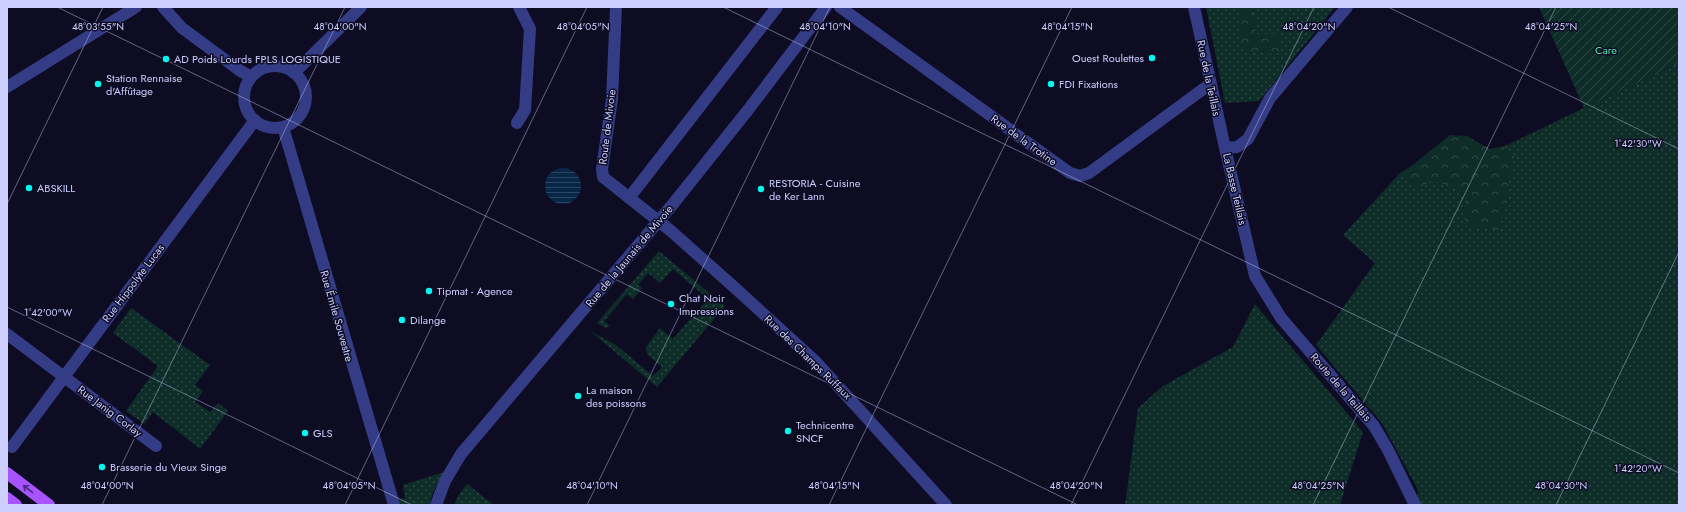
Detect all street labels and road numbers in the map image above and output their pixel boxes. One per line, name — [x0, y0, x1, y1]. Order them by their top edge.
street label: Rue de la Teillais — [1193, 38, 1225, 118]
street label: Route de Mivoie — [594, 88, 620, 166]
street label: Rue de la Trotine — [988, 111, 1061, 170]
street label: La Basse Teillais — [1219, 152, 1251, 227]
street label: Rue de la Jaunais de Mivoie — [581, 201, 677, 310]
street label: Rue Hippolyte Lucas — [98, 240, 168, 326]
street label: Rue Émile Souvestre — [316, 268, 358, 364]
street label: Rue des Champs Ruffaux — [761, 311, 855, 403]
street label: Route de la Teillais — [1307, 349, 1376, 425]
street label: Rue Janig Corlay — [74, 381, 146, 441]

